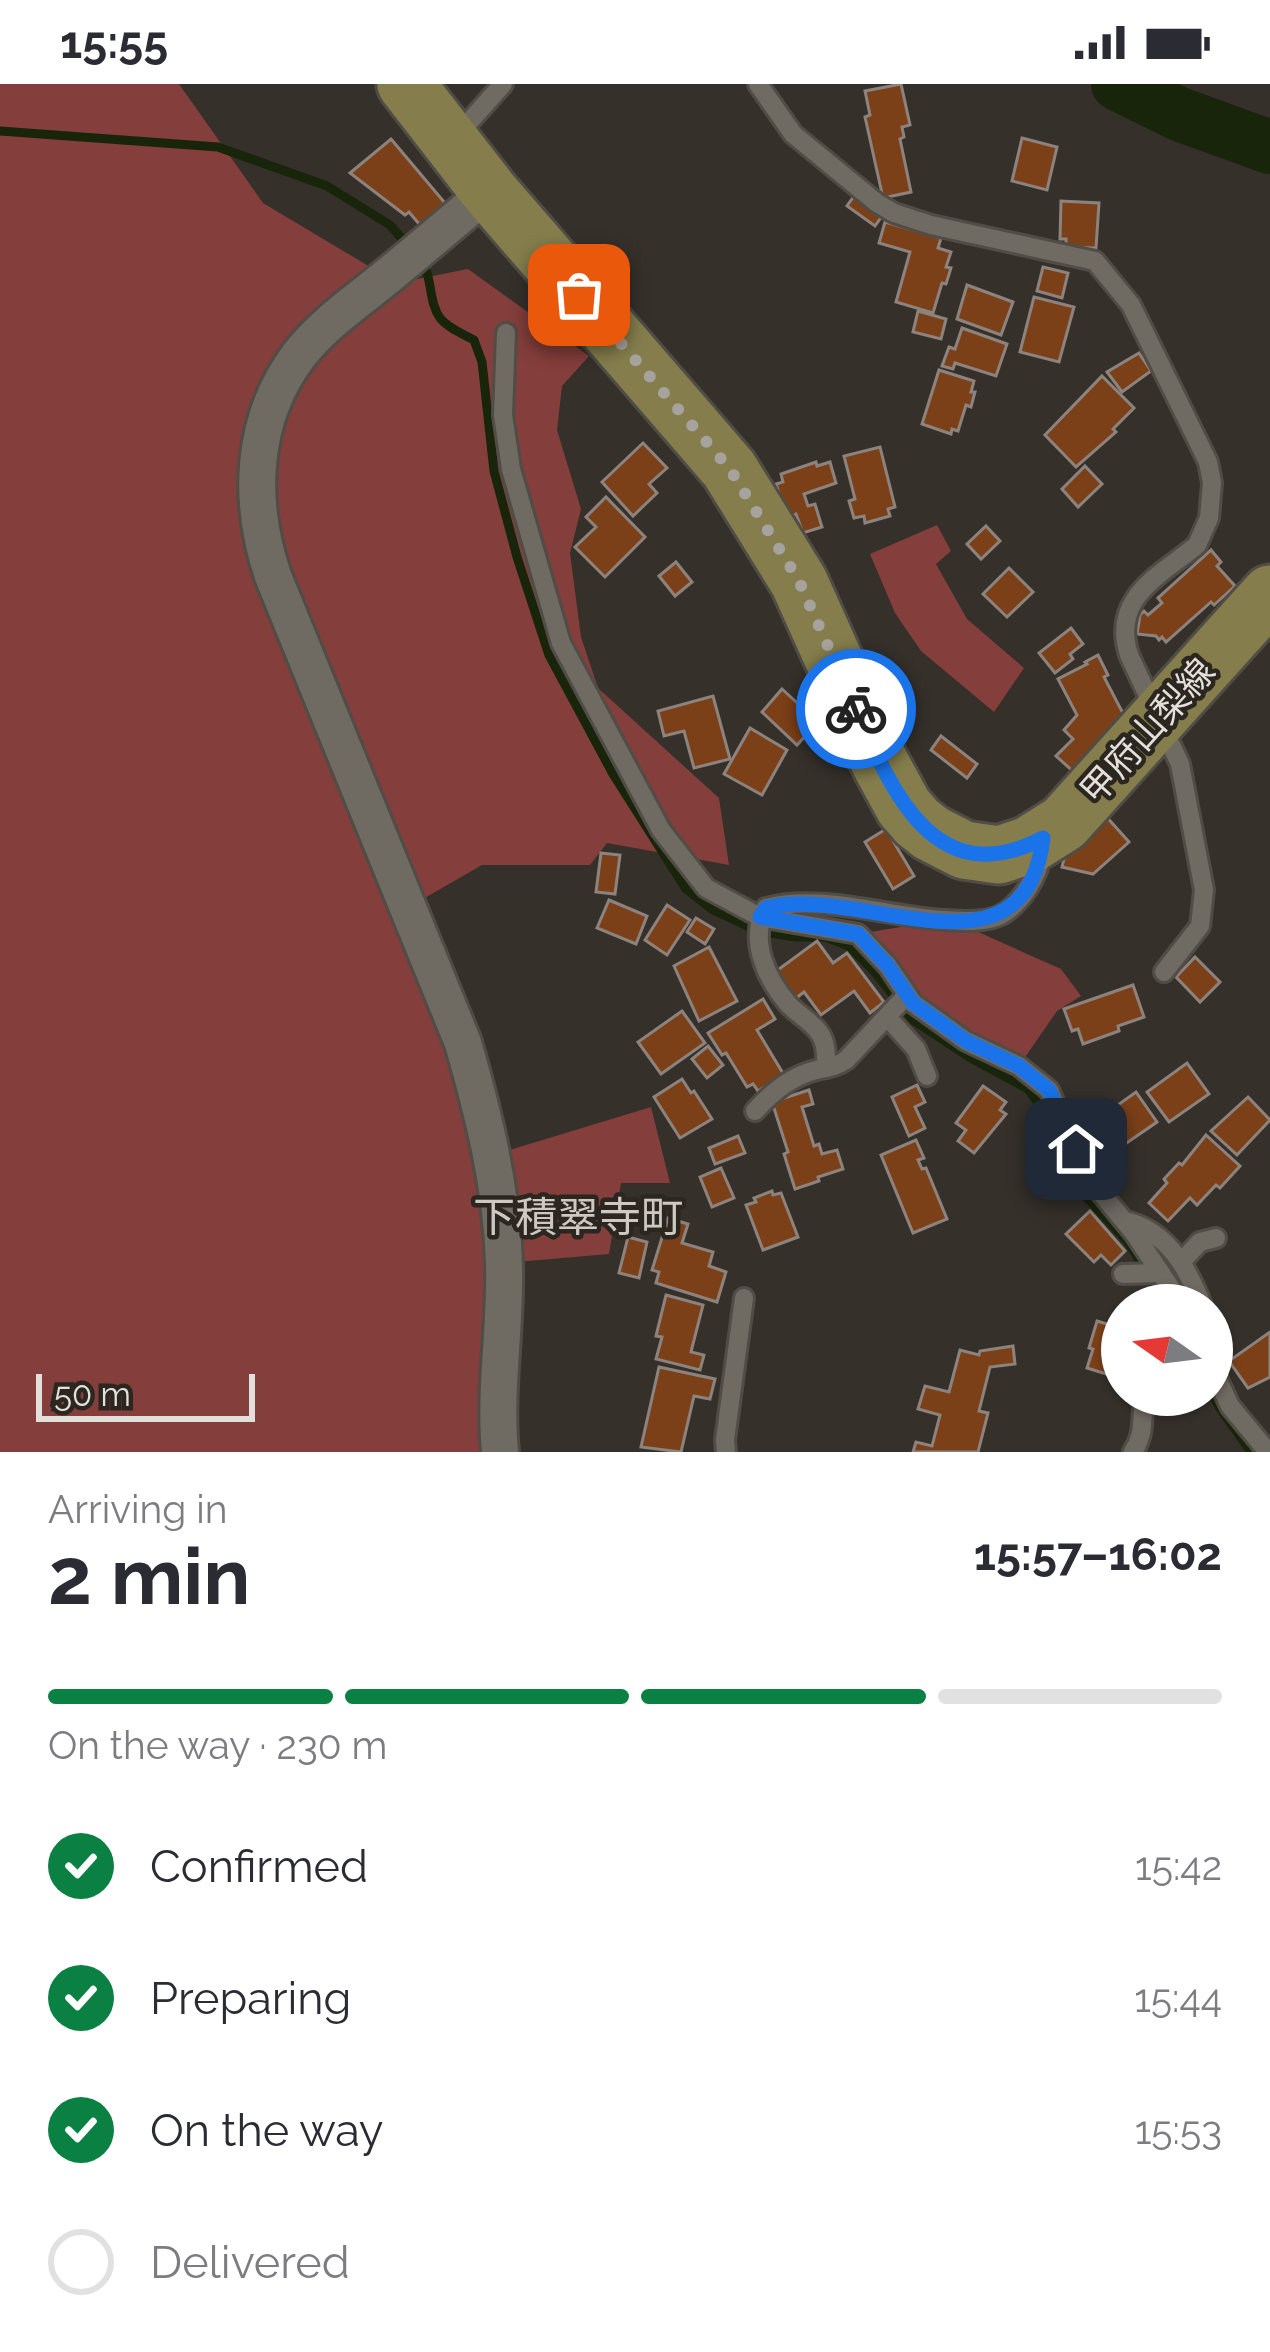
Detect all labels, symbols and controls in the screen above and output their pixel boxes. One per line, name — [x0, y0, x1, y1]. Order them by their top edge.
text: 15:55 — [60, 16, 168, 69]
pin — [528, 244, 630, 346]
icon: bag — [546, 262, 612, 328]
courier — [796, 649, 916, 769]
street label: 甲府山梨線 — [1071, 650, 1223, 812]
icon: bike — [823, 676, 889, 742]
pin — [1025, 1098, 1127, 1200]
icon: home — [1043, 1116, 1109, 1182]
district label: 下積翠寺町 — [473, 1193, 683, 1242]
north arrow — [1101, 1284, 1233, 1416]
map controls — [1101, 1284, 1233, 1416]
scale bar — [36, 1368, 255, 1421]
text: 50 m — [54, 1375, 131, 1414]
text: Arriving in — [48, 1486, 228, 1532]
text: 15:57–16:02 — [974, 1528, 1222, 1581]
text: 2 min — [48, 1531, 250, 1622]
text: On the way · 230 m — [48, 1722, 387, 1768]
icon: check — [48, 1833, 114, 1899]
text: Confirmed — [150, 1840, 368, 1893]
text: 15:42 — [1135, 1843, 1222, 1889]
icon: check — [48, 1965, 114, 2031]
text: Preparing — [150, 1972, 351, 2025]
text: 15:44 — [1134, 1975, 1222, 2021]
icon: check — [48, 2097, 114, 2163]
text: On the way — [150, 2104, 384, 2157]
text: 15:53 — [1135, 2107, 1222, 2153]
text: Delivered — [150, 2236, 350, 2289]

